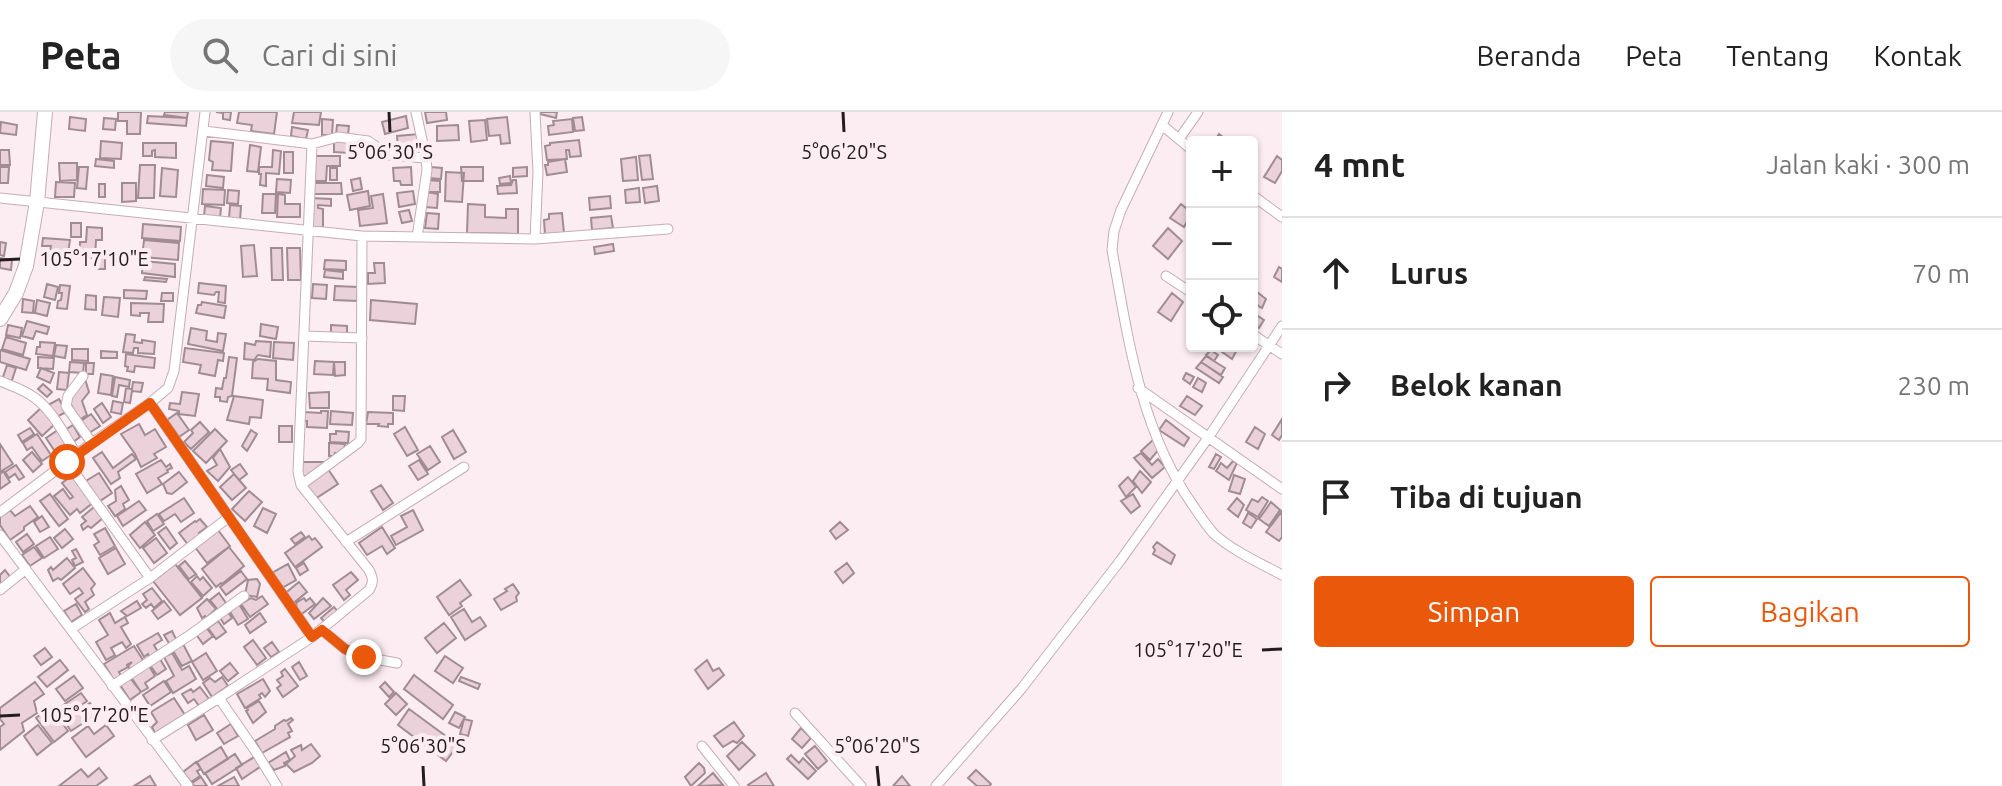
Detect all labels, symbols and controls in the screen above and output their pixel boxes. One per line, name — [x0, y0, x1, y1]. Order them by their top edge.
search box — [170, 19, 730, 91]
icon: search — [198, 33, 242, 77]
text: Peta — [40, 34, 122, 76]
text: Cari di sini — [262, 38, 398, 72]
text: Beranda — [1476, 40, 1581, 71]
text: Peta — [1625, 40, 1682, 71]
text: Tentang — [1726, 40, 1829, 71]
text: Kontak — [1873, 40, 1962, 71]
map controls — [1186, 136, 1258, 352]
button: + — [1186, 136, 1258, 208]
text: 5°06'30"S — [347, 140, 433, 163]
text: 5°06'20"S — [801, 140, 887, 163]
text: 4 mnt — [1314, 145, 1405, 183]
text: Jalan kaki · 300 m — [1766, 150, 1970, 179]
button: − — [1186, 208, 1258, 280]
text: 105°17'10"E — [39, 247, 149, 270]
icon: ahead — [1314, 251, 1358, 295]
text: Lurus — [1390, 256, 1468, 290]
text: 70 m — [1912, 259, 1970, 288]
button: locate — [1186, 280, 1258, 352]
icon: right — [1314, 363, 1358, 407]
text: Belok kanan — [1390, 368, 1563, 402]
text: 230 m — [1898, 371, 1970, 400]
route start — [49, 444, 85, 480]
icon: arrive — [1314, 475, 1358, 519]
text: Tiba di tujuan — [1390, 480, 1583, 514]
button: Simpan — [1314, 576, 1634, 647]
button: Bagikan — [1650, 576, 1970, 647]
text: 105°17'20"E — [1133, 638, 1243, 661]
route end — [346, 639, 382, 675]
text: 105°17'20"E — [39, 703, 149, 726]
text: 5°06'30"S — [380, 734, 466, 757]
text: 5°06'20"S — [834, 734, 920, 757]

